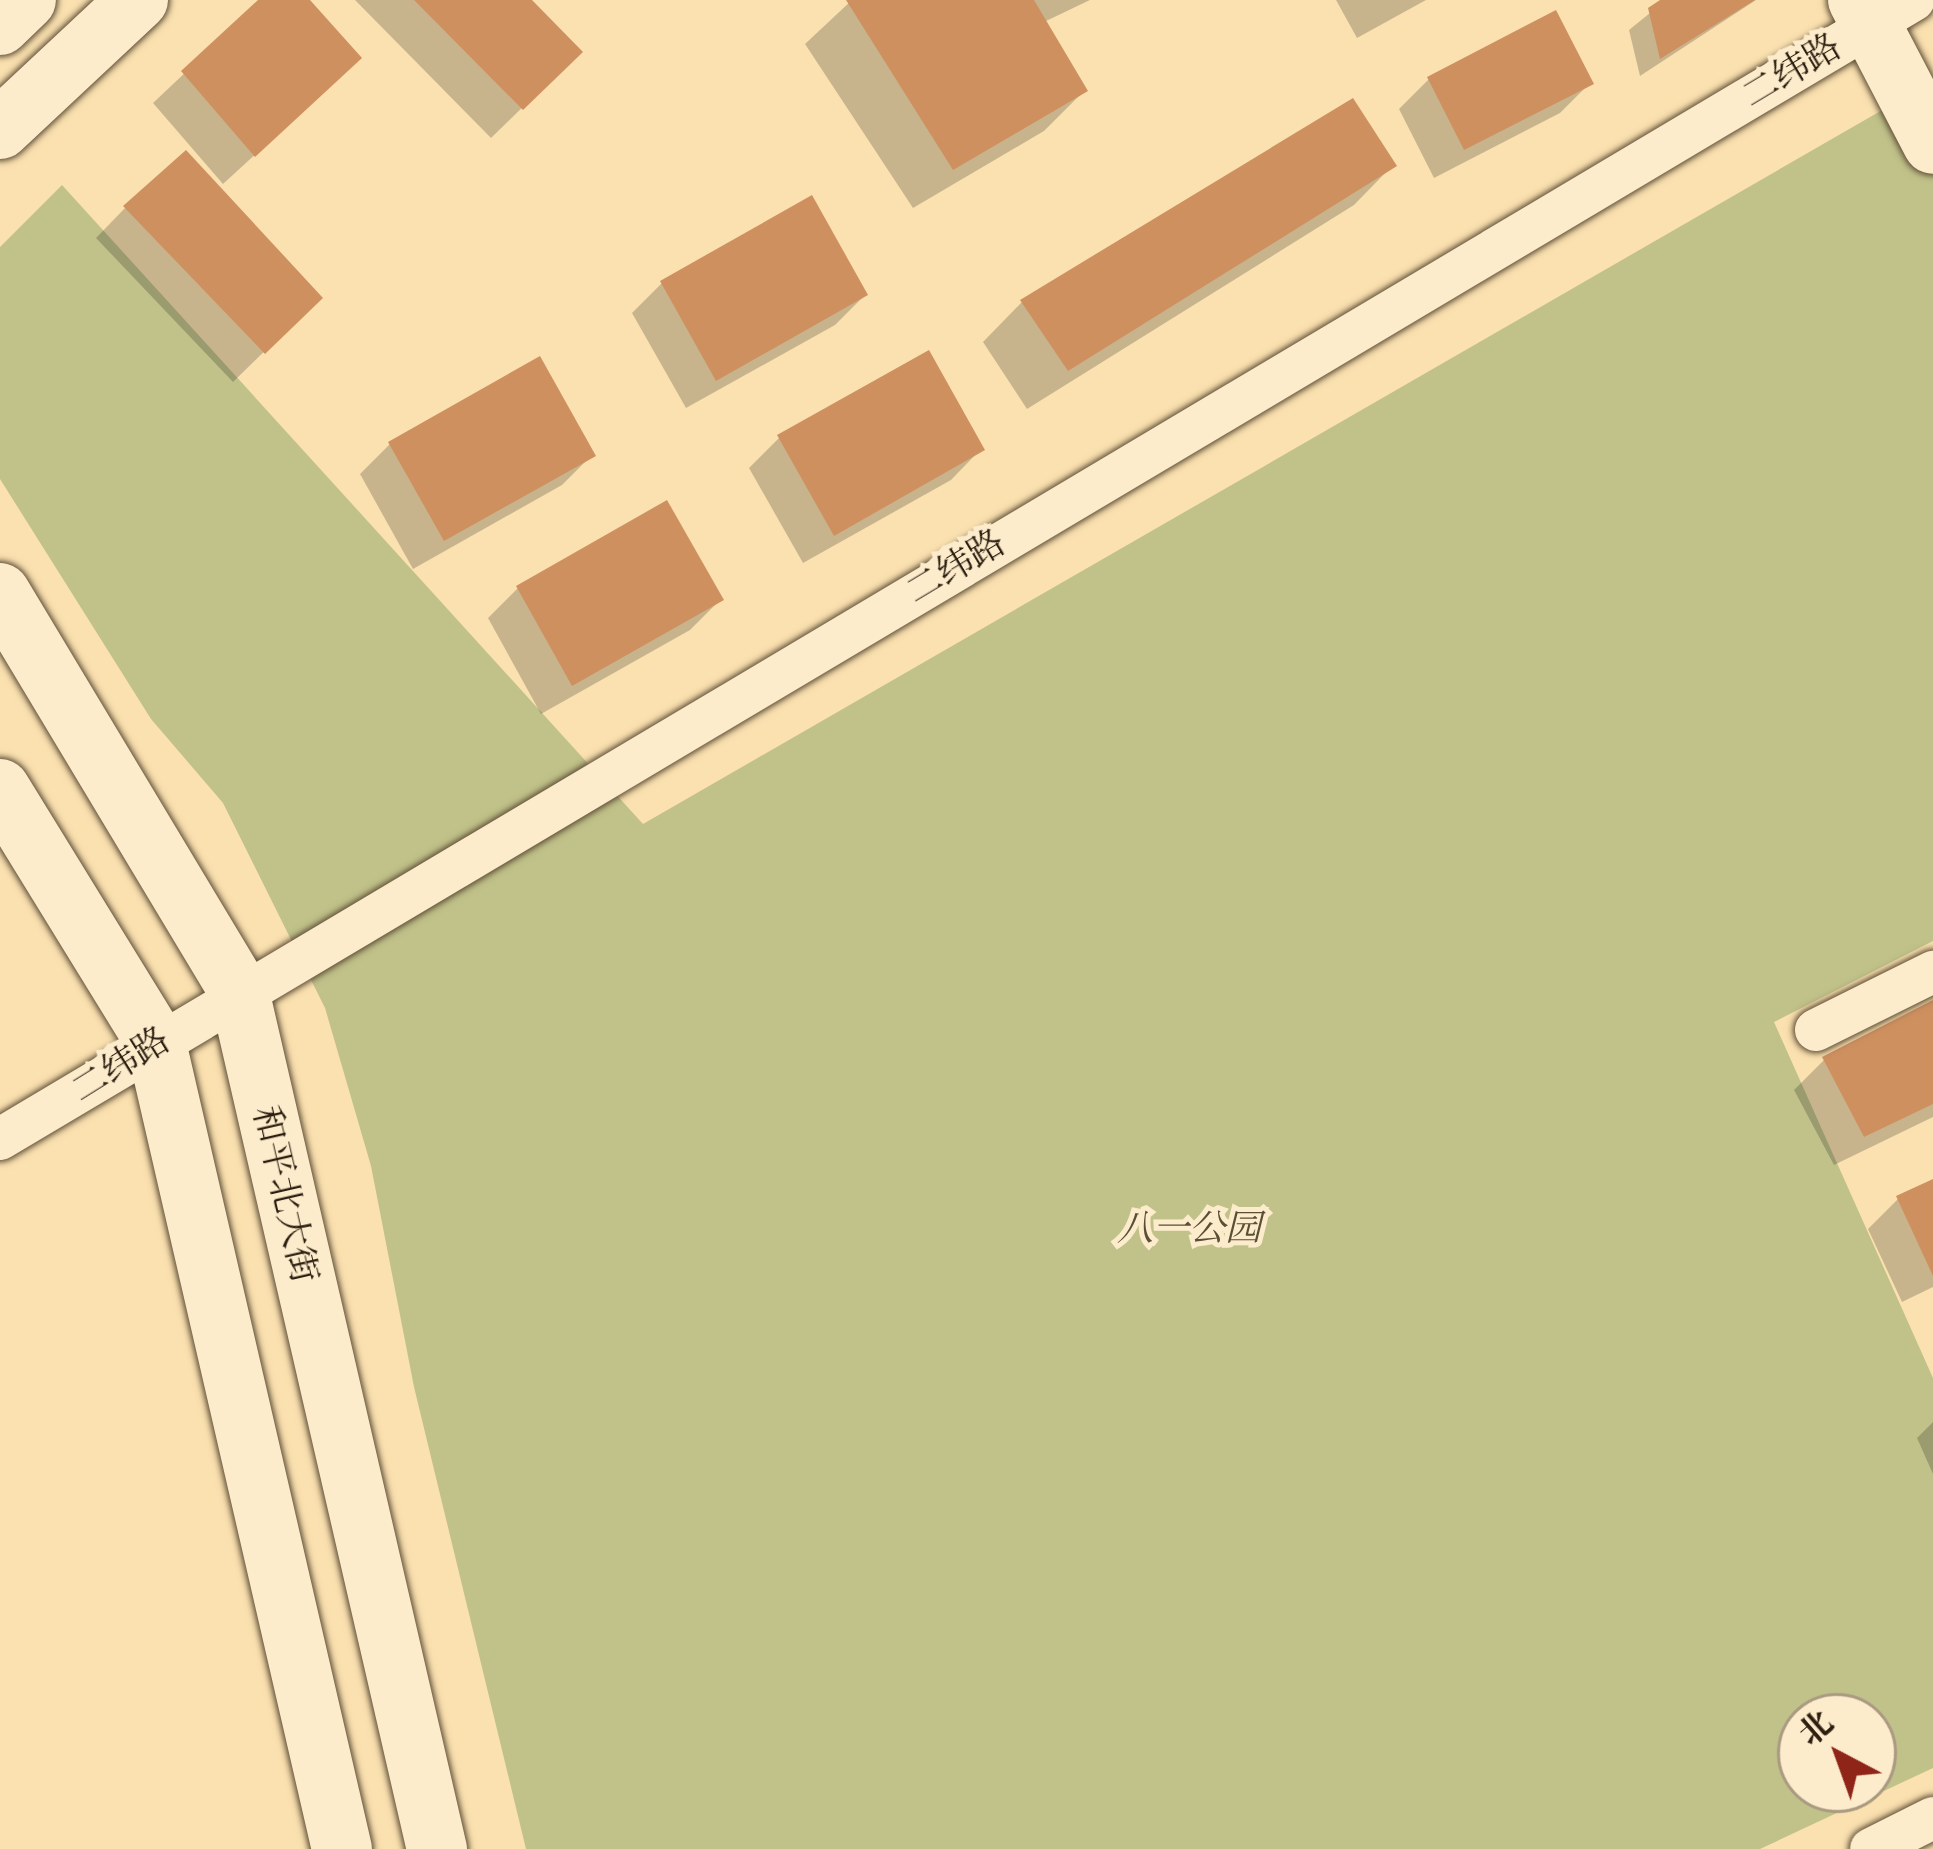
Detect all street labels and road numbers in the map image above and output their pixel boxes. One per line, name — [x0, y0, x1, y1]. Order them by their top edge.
street label: 二纬路 — [1734, 24, 1848, 116]
street label: 二纬路 — [898, 520, 1012, 612]
street label: 二纬路 — [63, 1017, 177, 1111]
street label: 和平北大街 — [245, 1101, 327, 1287]

